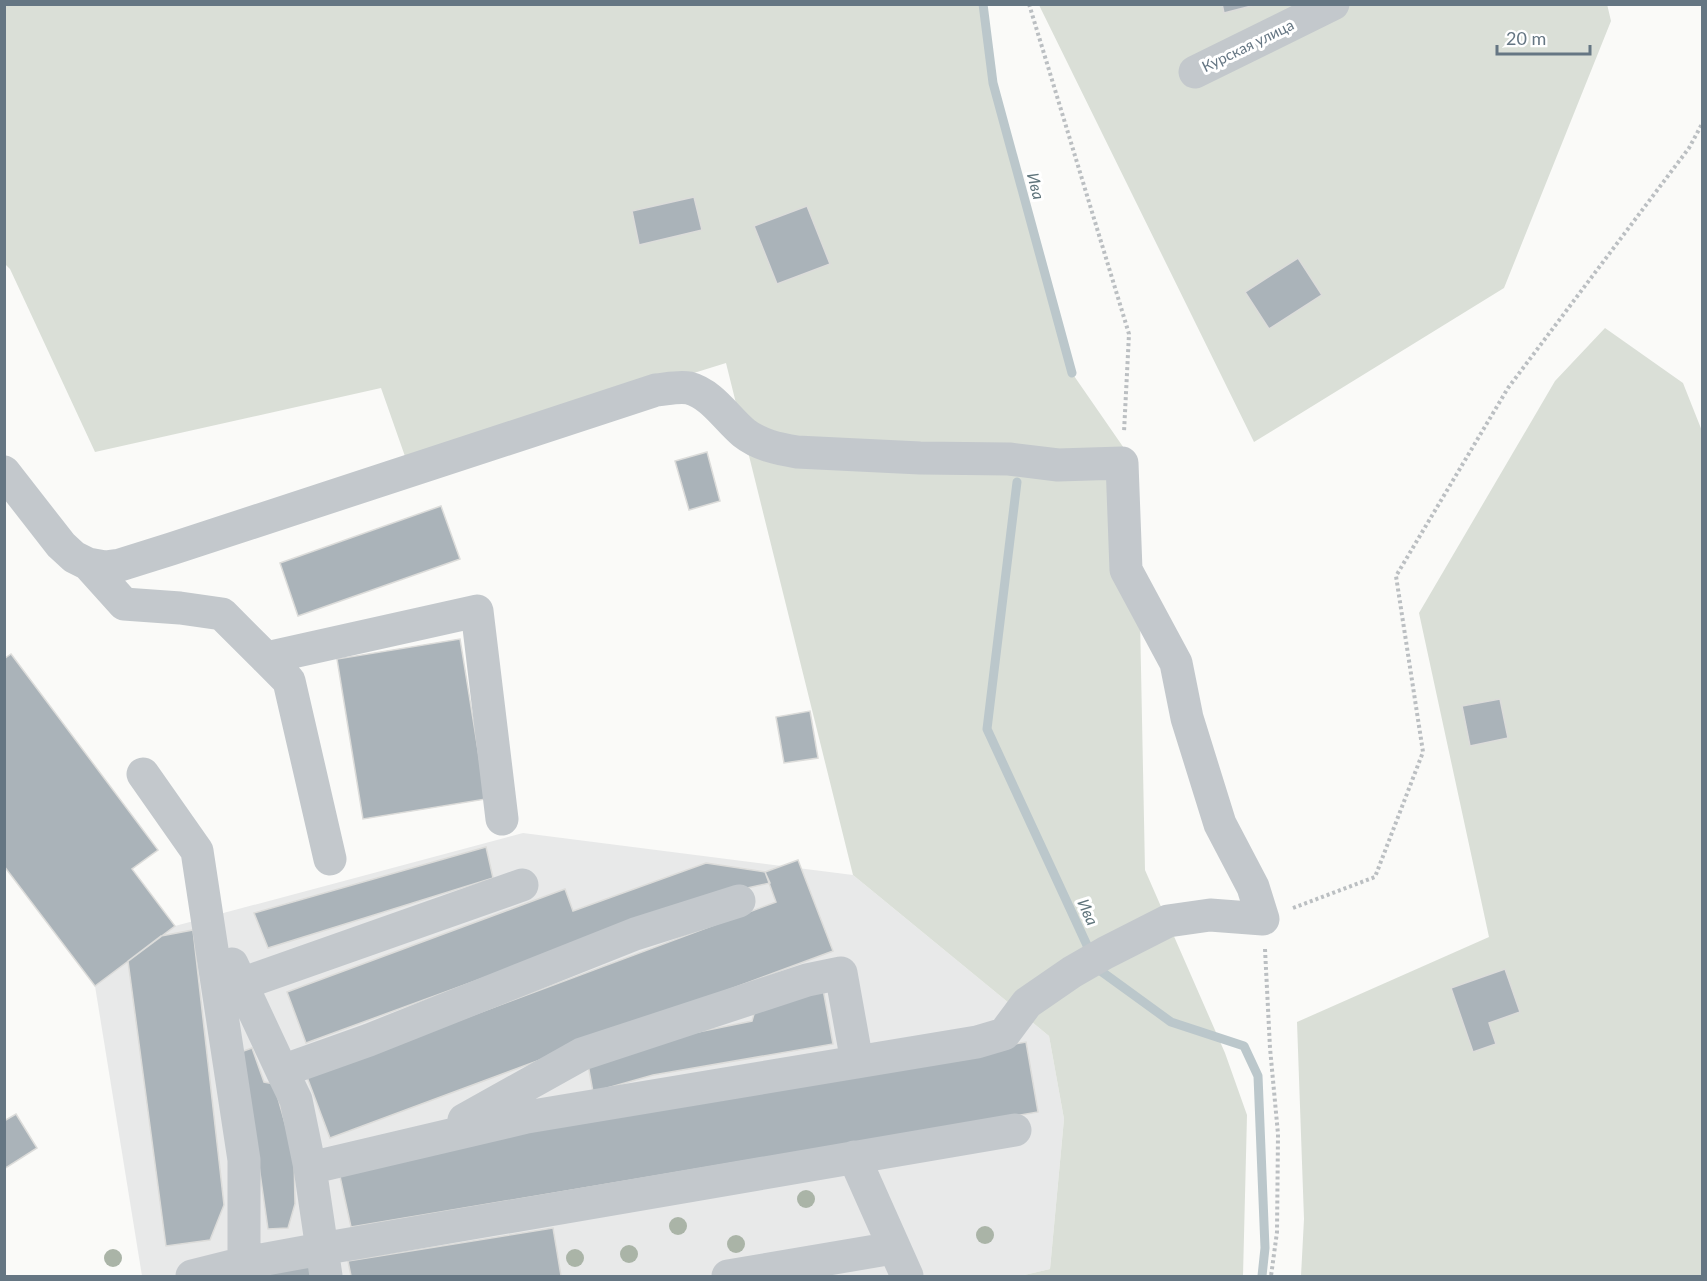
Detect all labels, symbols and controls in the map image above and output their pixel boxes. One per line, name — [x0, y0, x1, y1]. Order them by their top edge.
street label: Курская улица — [1199, 15, 1296, 75]
scale bar — [1497, 18, 1590, 56]
text: 20 m — [1506, 27, 1546, 49]
water label: Ива — [1024, 170, 1049, 201]
water label: Ива — [1074, 896, 1103, 928]

